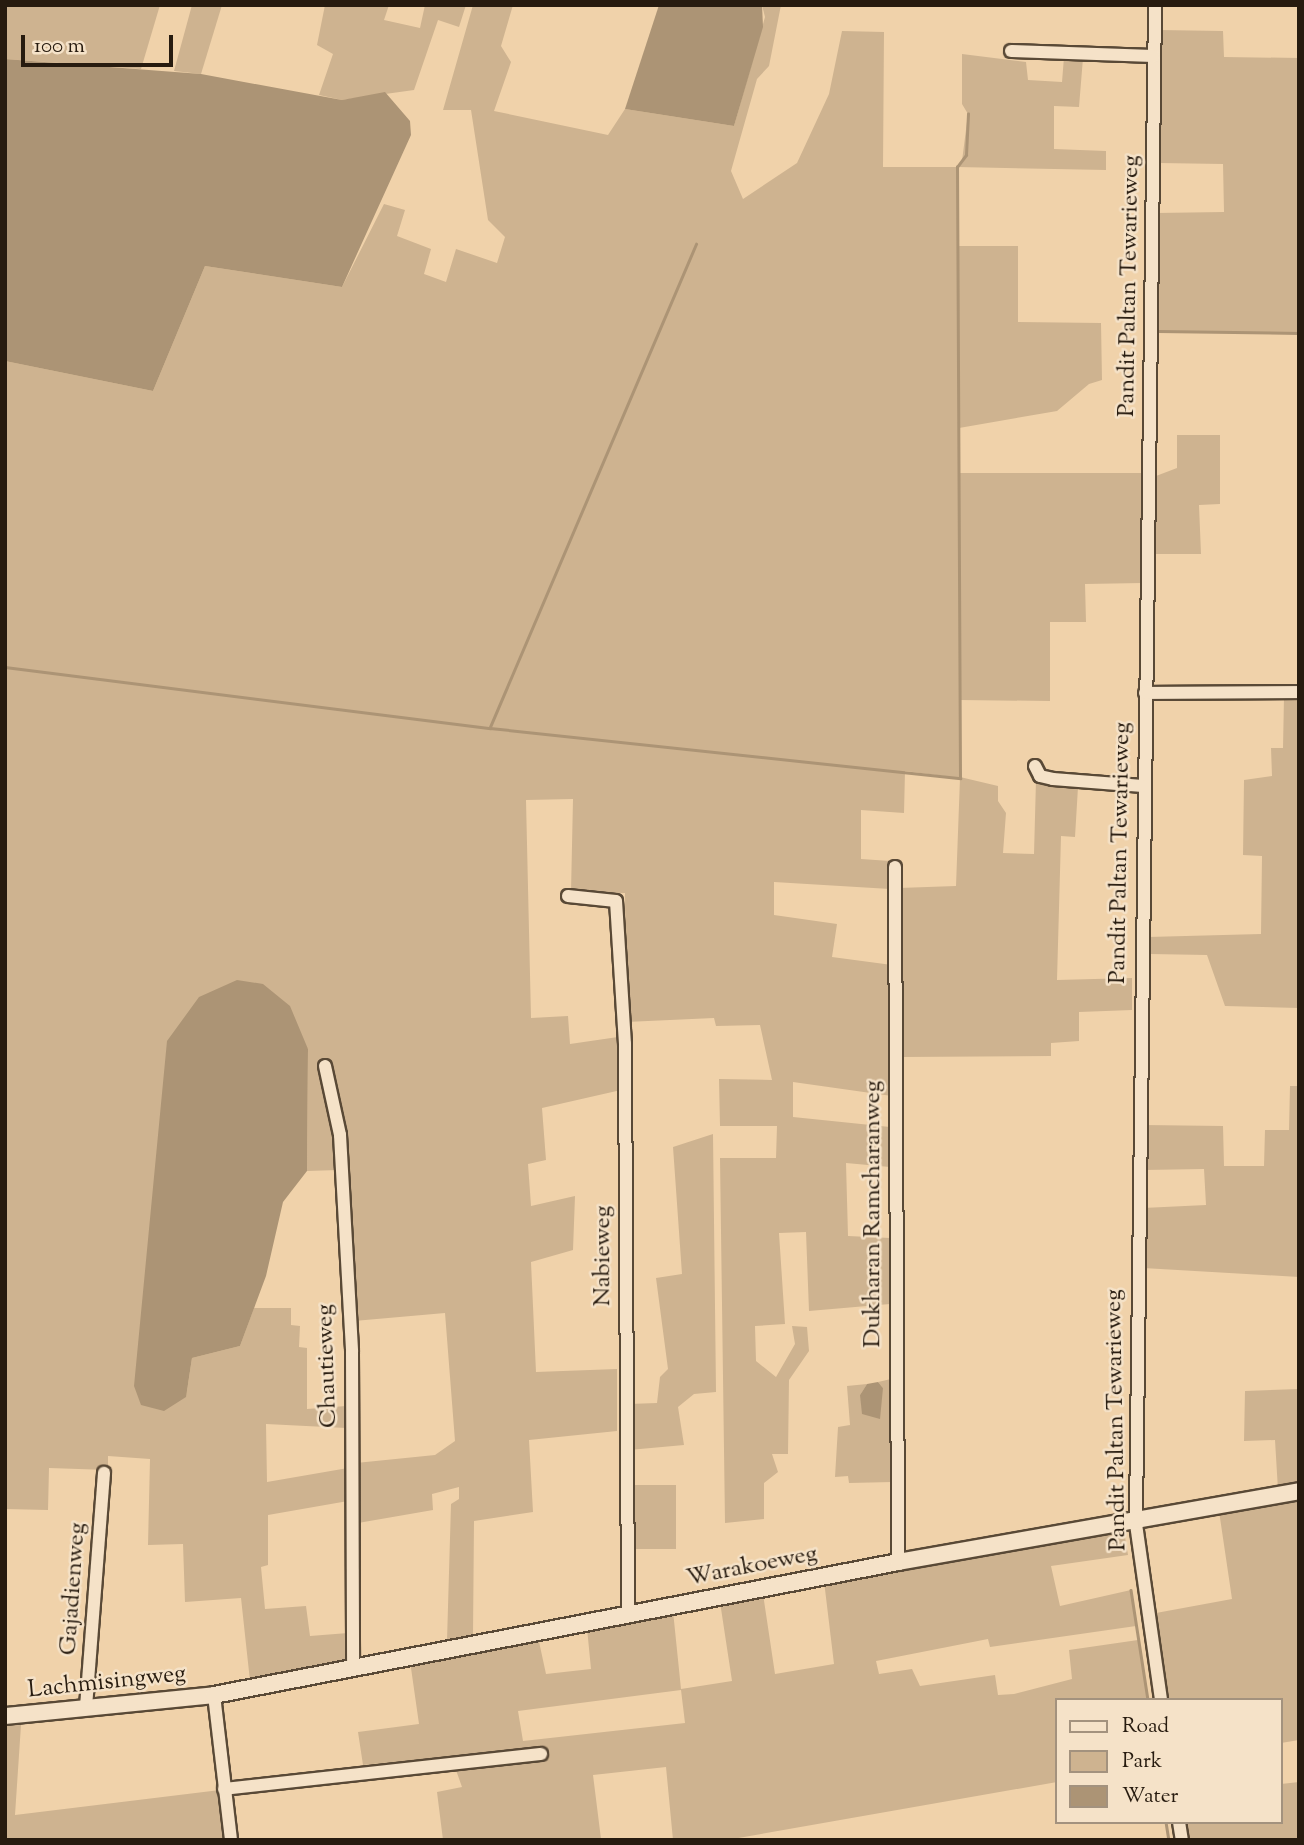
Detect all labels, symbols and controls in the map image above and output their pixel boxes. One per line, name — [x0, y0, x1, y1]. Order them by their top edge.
scale bar — [24, 21, 177, 65]
text: 100 m — [34, 32, 85, 62]
street label: Pandit Paltan Tewarieweg — [1113, 155, 1147, 417]
street label: Pandit Paltan Tewarieweg — [1104, 722, 1138, 984]
street label: Dukharan Ramcharanweg — [860, 1080, 888, 1348]
street label: Nabieweg — [590, 1206, 618, 1306]
street label: Pandit Paltan Tewarieweg — [1100, 1289, 1134, 1551]
street label: Chautieweg — [311, 1304, 345, 1428]
street label: Gajadienweg — [55, 1522, 93, 1656]
street label: Warakoeweg — [684, 1540, 820, 1594]
street label: Lachmisingweg — [27, 1660, 187, 1706]
legend — [1056, 1698, 1283, 1824]
text: Road — [1122, 1712, 1169, 1742]
text: Park — [1122, 1747, 1162, 1777]
text: Water — [1122, 1782, 1178, 1812]

